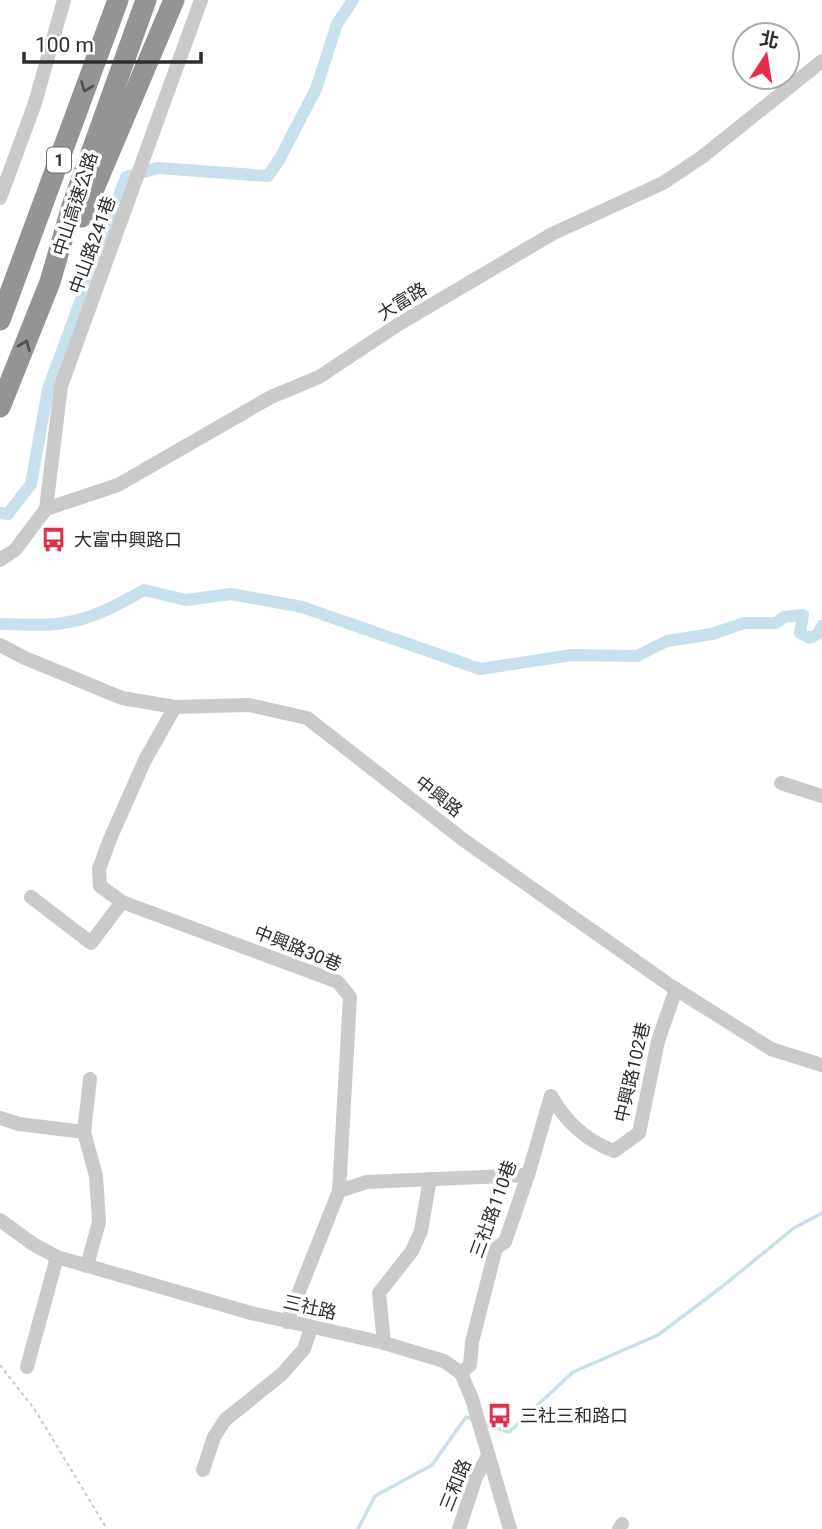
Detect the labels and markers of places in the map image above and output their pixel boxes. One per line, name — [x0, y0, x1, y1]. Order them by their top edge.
bus stop icon: 大富中興路口 — [40, 525, 68, 553]
place label: 大富中興路口 — [74, 529, 182, 550]
bus stop icon: 三社三和路口 — [486, 1401, 514, 1429]
place label: 三社三和路口 — [520, 1405, 628, 1426]

